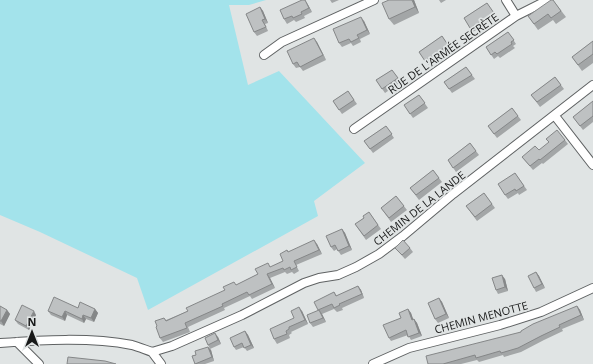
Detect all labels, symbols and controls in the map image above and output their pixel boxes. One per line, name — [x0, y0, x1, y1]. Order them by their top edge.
street label: RUE DE L'ARMÉE SECRÈTE — [385, 9, 501, 97]
street label: CHEMIN DE LA LANDE — [370, 167, 468, 249]
street label: CHEMIN MENOTTE — [433, 297, 529, 337]
north arrow — [12, 312, 52, 352]
text: N — [28, 314, 36, 329]

